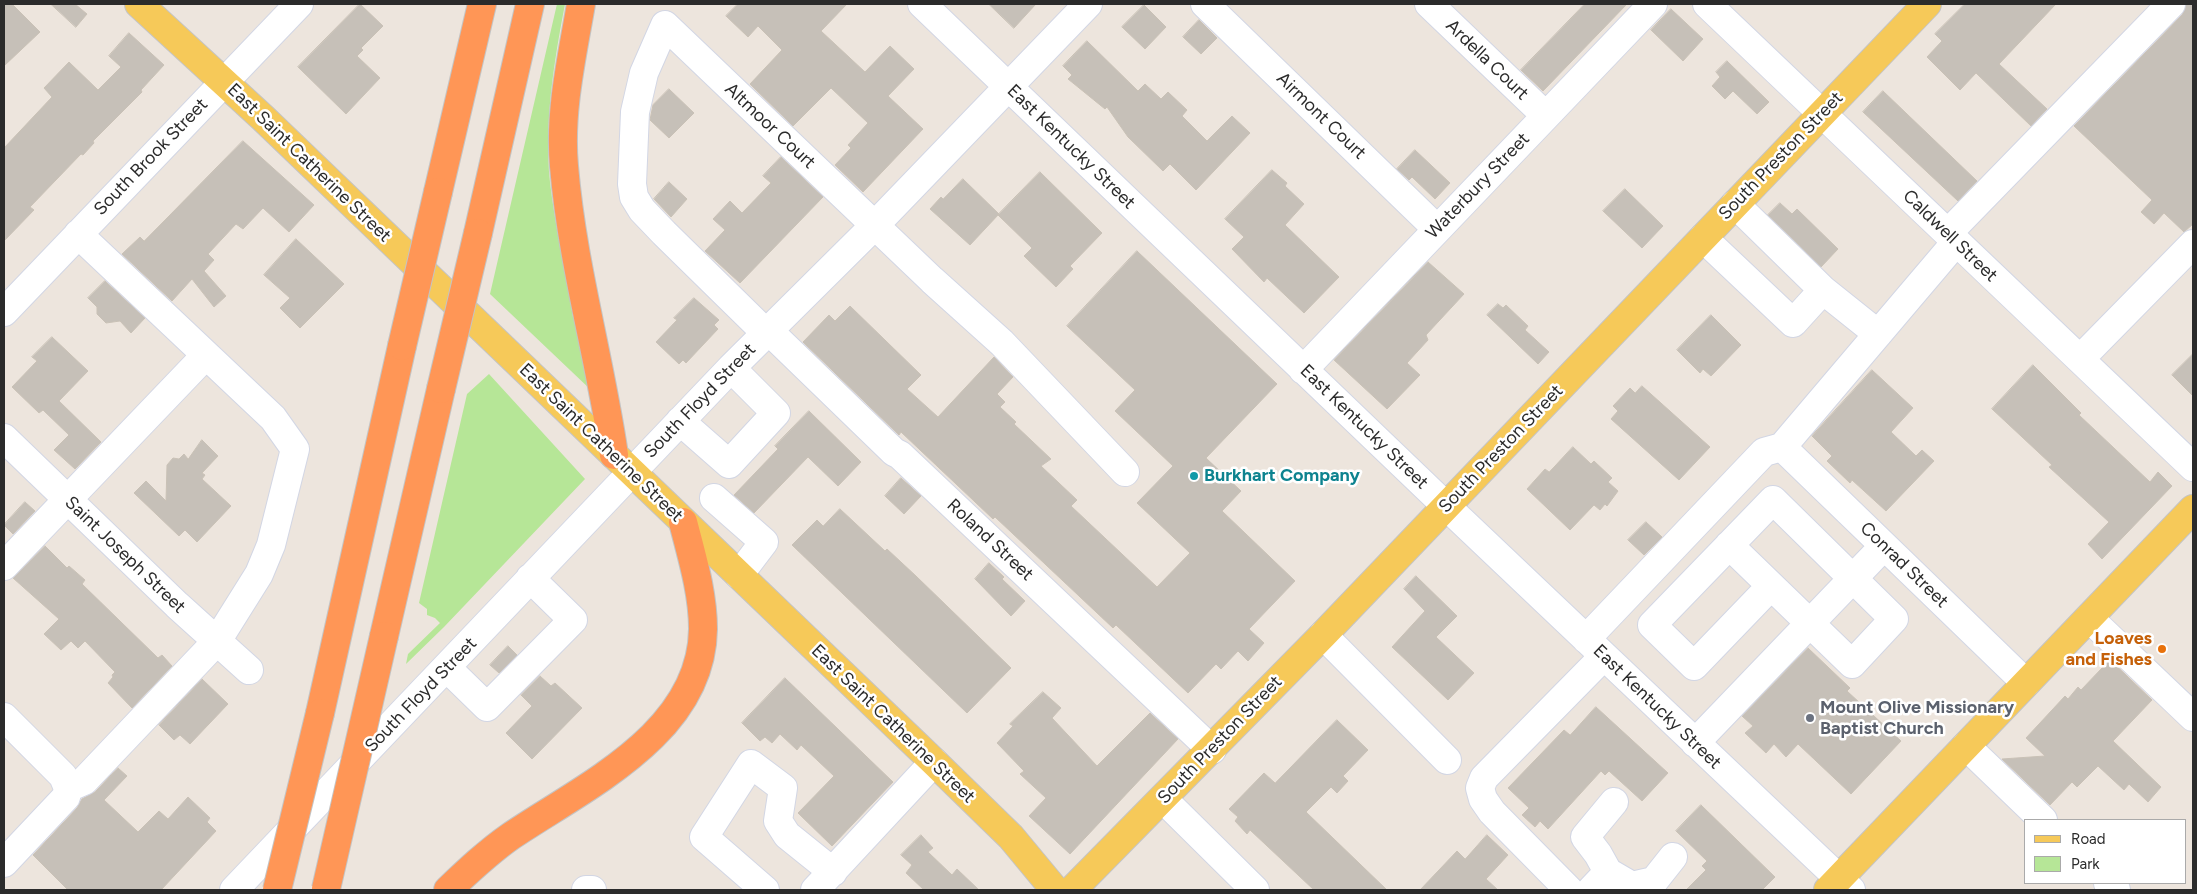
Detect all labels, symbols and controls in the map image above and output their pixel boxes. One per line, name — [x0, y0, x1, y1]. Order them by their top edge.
street label: Ardella Court — [1441, 15, 1533, 105]
street label: Airmont Court — [1272, 68, 1370, 164]
street label: East Saint Catherine Street — [223, 79, 395, 247]
street label: Altmoor Court — [720, 79, 820, 173]
street label: East Kentucky Street — [1002, 80, 1140, 214]
street label: South Preston Street — [1714, 88, 1848, 224]
street label: South Brook Street — [90, 94, 212, 220]
street label: Waterbury Street — [1422, 128, 1534, 244]
street label: Caldwell Street — [1898, 185, 2002, 287]
street label: South Floyd Street — [640, 339, 760, 463]
street label: East Saint Catherine Street — [515, 359, 687, 527]
street label: East Kentucky Street — [1295, 360, 1433, 494]
street label: South Preston Street — [1434, 381, 1568, 517]
place label: Burkhart Company — [1204, 465, 1360, 487]
marker: Burkhart Company — [1188, 470, 1200, 482]
street label: Saint Joseph Street — [60, 492, 190, 618]
street label: Roland Street — [942, 494, 1038, 586]
street label: Conrad Street — [1855, 518, 1953, 612]
place label: Loaves and Fishes — [2065, 628, 2152, 670]
street label: South Floyd Street — [361, 633, 481, 757]
street label: East Saint Catherine Street — [807, 640, 979, 808]
street label: East Kentucky Street — [1588, 640, 1726, 774]
marker: Loaves and Fishes — [2156, 643, 2168, 655]
street label: South Preston Street — [1153, 672, 1287, 808]
place label: Mount Olive Missionary Baptist Church — [1820, 697, 2014, 740]
marker: Mount Olive Missionary Baptist Church — [1804, 712, 1816, 724]
legend — [2024, 819, 2187, 884]
text: Road — [2071, 830, 2106, 848]
text: Park — [2071, 855, 2100, 873]

